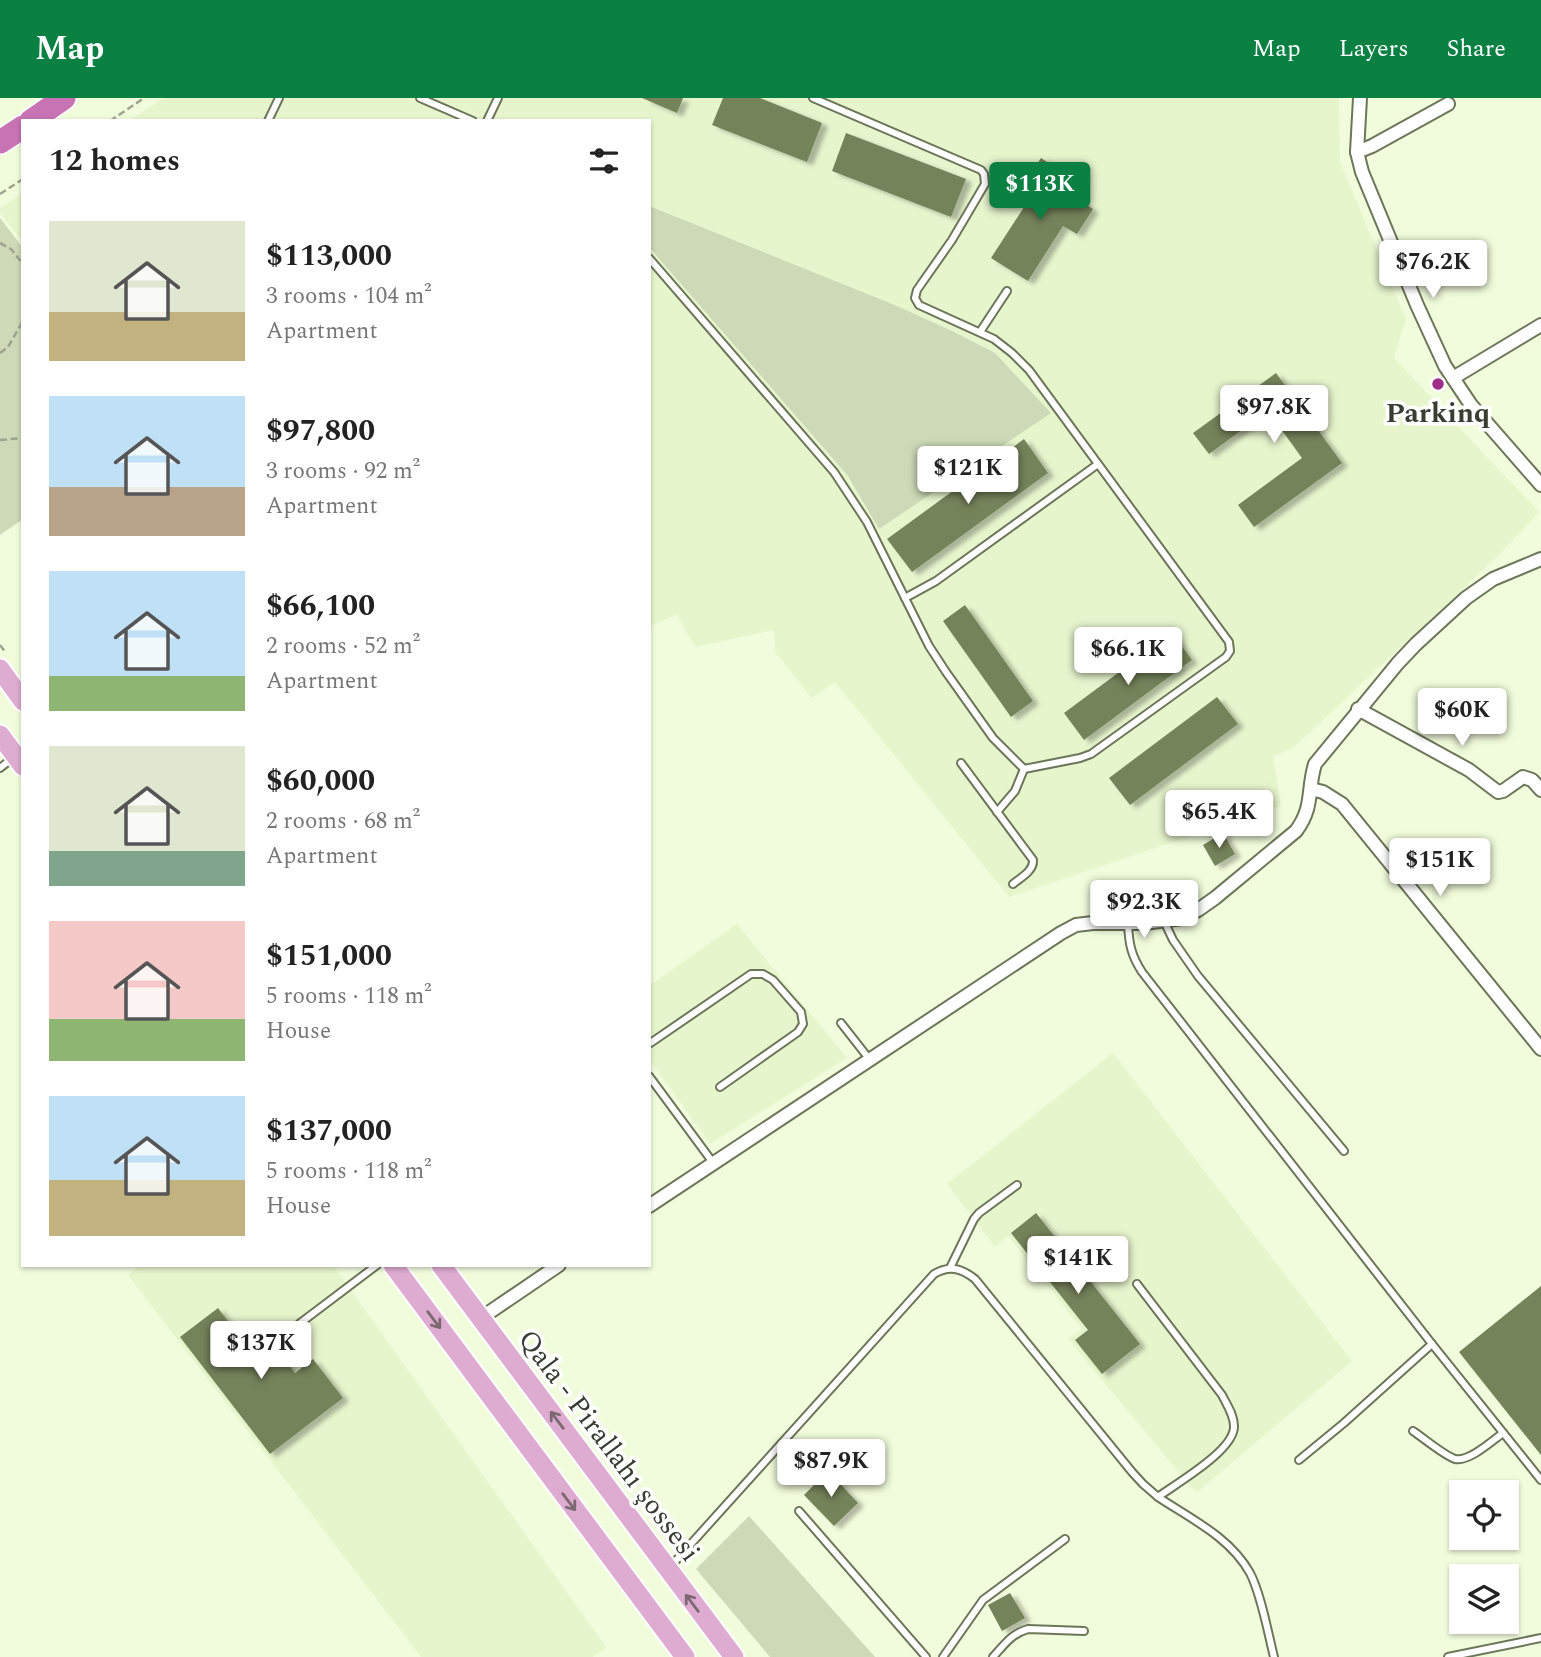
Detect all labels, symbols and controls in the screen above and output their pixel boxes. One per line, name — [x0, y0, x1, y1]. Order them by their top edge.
text: Map — [35, 24, 104, 74]
text: Map — [1252, 31, 1301, 67]
text: Layers — [1339, 31, 1409, 67]
text: Share — [1447, 31, 1506, 67]
text: 12 homes — [49, 138, 180, 184]
icon: filters — [585, 142, 623, 180]
pin: $113K — [991, 162, 1089, 222]
text: $113K — [1005, 167, 1075, 202]
text: $113,000 — [266, 233, 392, 279]
pin: $76.2K — [1376, 240, 1490, 300]
text: $76.2K — [1395, 245, 1471, 280]
icon: home — [105, 249, 189, 333]
text: 3 rooms · 104 m² — [266, 279, 432, 314]
text: Apartment — [266, 314, 378, 349]
marker: Parkinq — [1430, 376, 1446, 392]
pin: $97.8K — [1217, 386, 1331, 445]
text: $97.8K — [1236, 390, 1312, 425]
place label: Parkinq — [1386, 392, 1490, 435]
text: $97,800 — [266, 408, 375, 454]
icon: home — [105, 424, 189, 508]
pin: $121K — [919, 446, 1017, 506]
text: $121K — [933, 451, 1003, 486]
text: 3 rooms · 92 m² — [266, 454, 420, 489]
text: Apartment — [266, 489, 378, 524]
text: $66,100 — [266, 583, 375, 629]
icon: home — [105, 599, 189, 683]
pin: $66.1K — [1071, 628, 1185, 687]
text: 2 rooms · 52 m² — [266, 629, 420, 664]
text: $66.1K — [1090, 632, 1166, 667]
text: Apartment — [266, 664, 378, 699]
pin: $60K — [1421, 688, 1503, 748]
text: $60K — [1434, 693, 1490, 728]
text: $60,000 — [266, 758, 375, 804]
icon: home — [105, 774, 189, 858]
pin: $65.4K — [1162, 790, 1276, 850]
text: $65.4K — [1181, 795, 1257, 830]
text: 2 rooms · 68 m² — [266, 804, 420, 839]
pin: $151K — [1391, 838, 1489, 898]
text: Apartment — [266, 839, 378, 874]
text: $151K — [1405, 843, 1475, 878]
pin: $92.3K — [1087, 880, 1201, 940]
text: $92.3K — [1106, 885, 1182, 920]
text: $151,000 — [266, 933, 392, 979]
icon: home — [105, 949, 189, 1033]
text: 5 rooms · 118 m² — [266, 979, 432, 1014]
text: House — [266, 1014, 331, 1049]
text: $137,000 — [266, 1108, 392, 1154]
icon: home — [105, 1124, 189, 1208]
text: 5 rooms · 118 m² — [266, 1154, 432, 1189]
text: House — [266, 1189, 331, 1224]
pin: $141K — [1029, 1236, 1127, 1296]
text: $141K — [1043, 1241, 1113, 1276]
one-way arrow — [426, 1310, 441, 1329]
street label: Qala - Pirallahı şossesi — [507, 1320, 711, 1571]
pin: $137K — [212, 1322, 310, 1381]
text: $137K — [226, 1326, 296, 1361]
one-way arrow — [549, 1411, 564, 1430]
pin: $87.9K — [774, 1440, 888, 1499]
text: $87.9K — [793, 1444, 869, 1479]
map controls — [1449, 1480, 1519, 1634]
button: locate — [1449, 1480, 1519, 1550]
one-way arrow — [562, 1493, 577, 1511]
button: layers — [1449, 1564, 1519, 1634]
one-way arrow — [685, 1594, 700, 1612]

